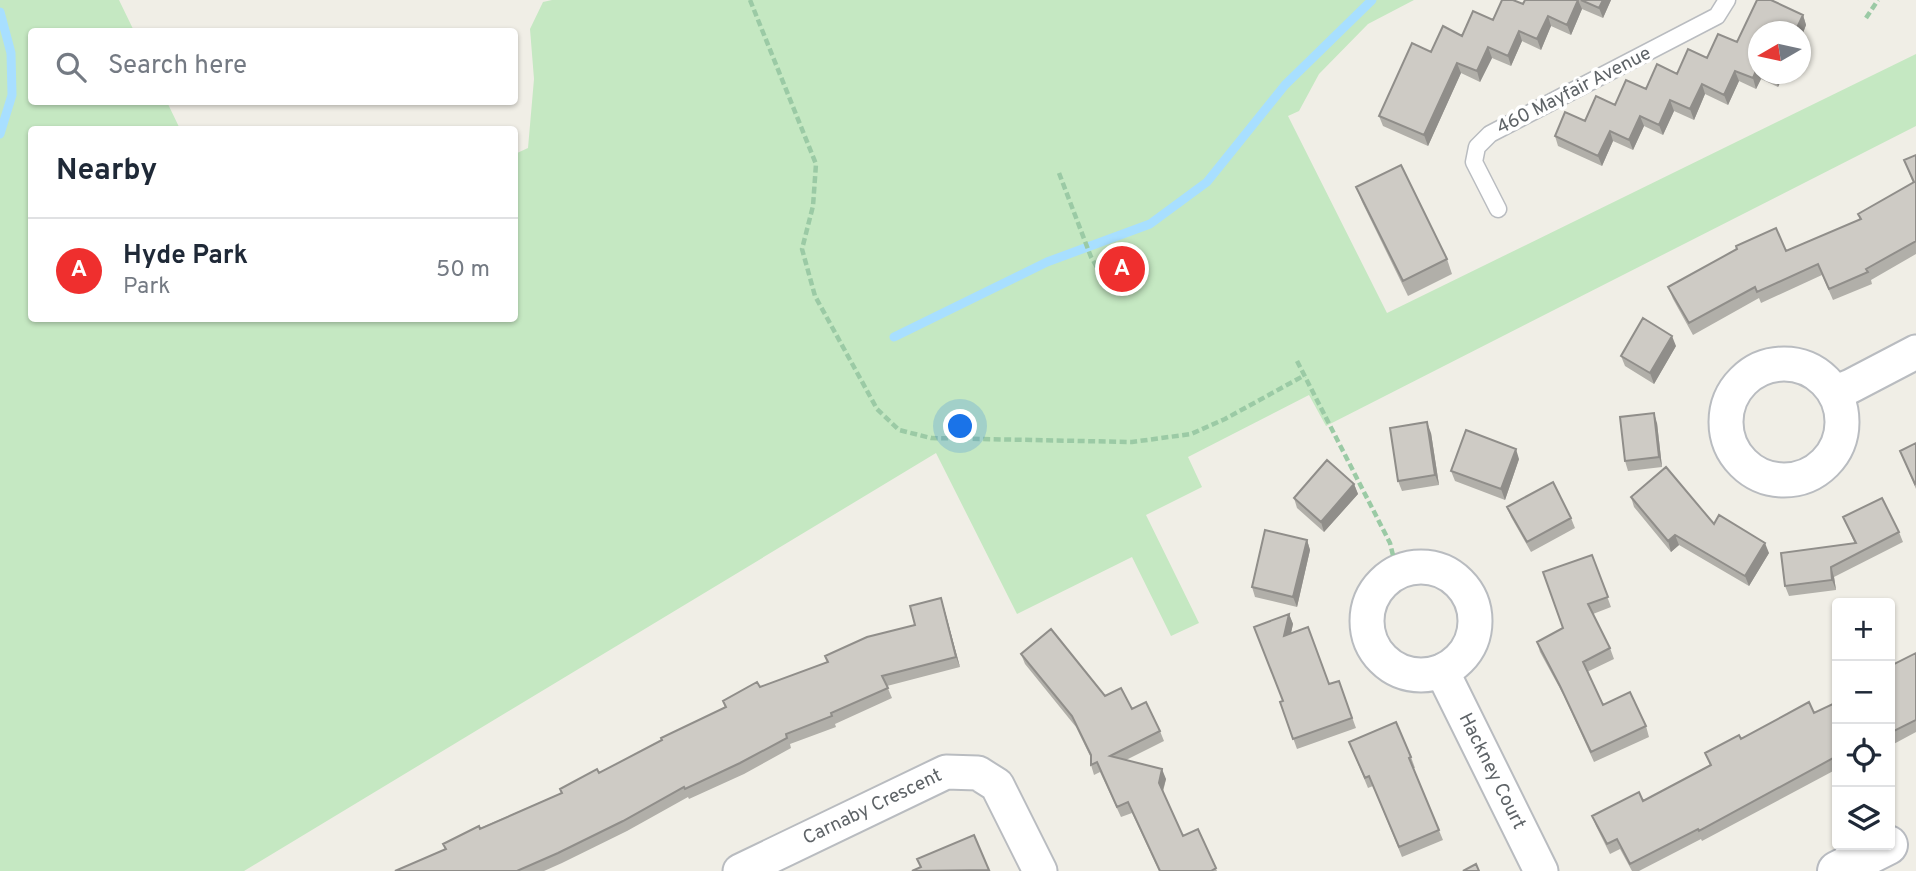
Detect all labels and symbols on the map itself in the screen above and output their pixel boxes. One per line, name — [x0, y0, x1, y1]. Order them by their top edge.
north arrow — [1748, 21, 1811, 84]
street label: 460 Mayfair Avenue — [1493, 42, 1655, 140]
pin: A — [1099, 243, 1145, 295]
your location — [943, 409, 977, 443]
street label: Hackney Court — [1453, 709, 1531, 834]
street label: Carnaby Crescent — [799, 764, 946, 851]

